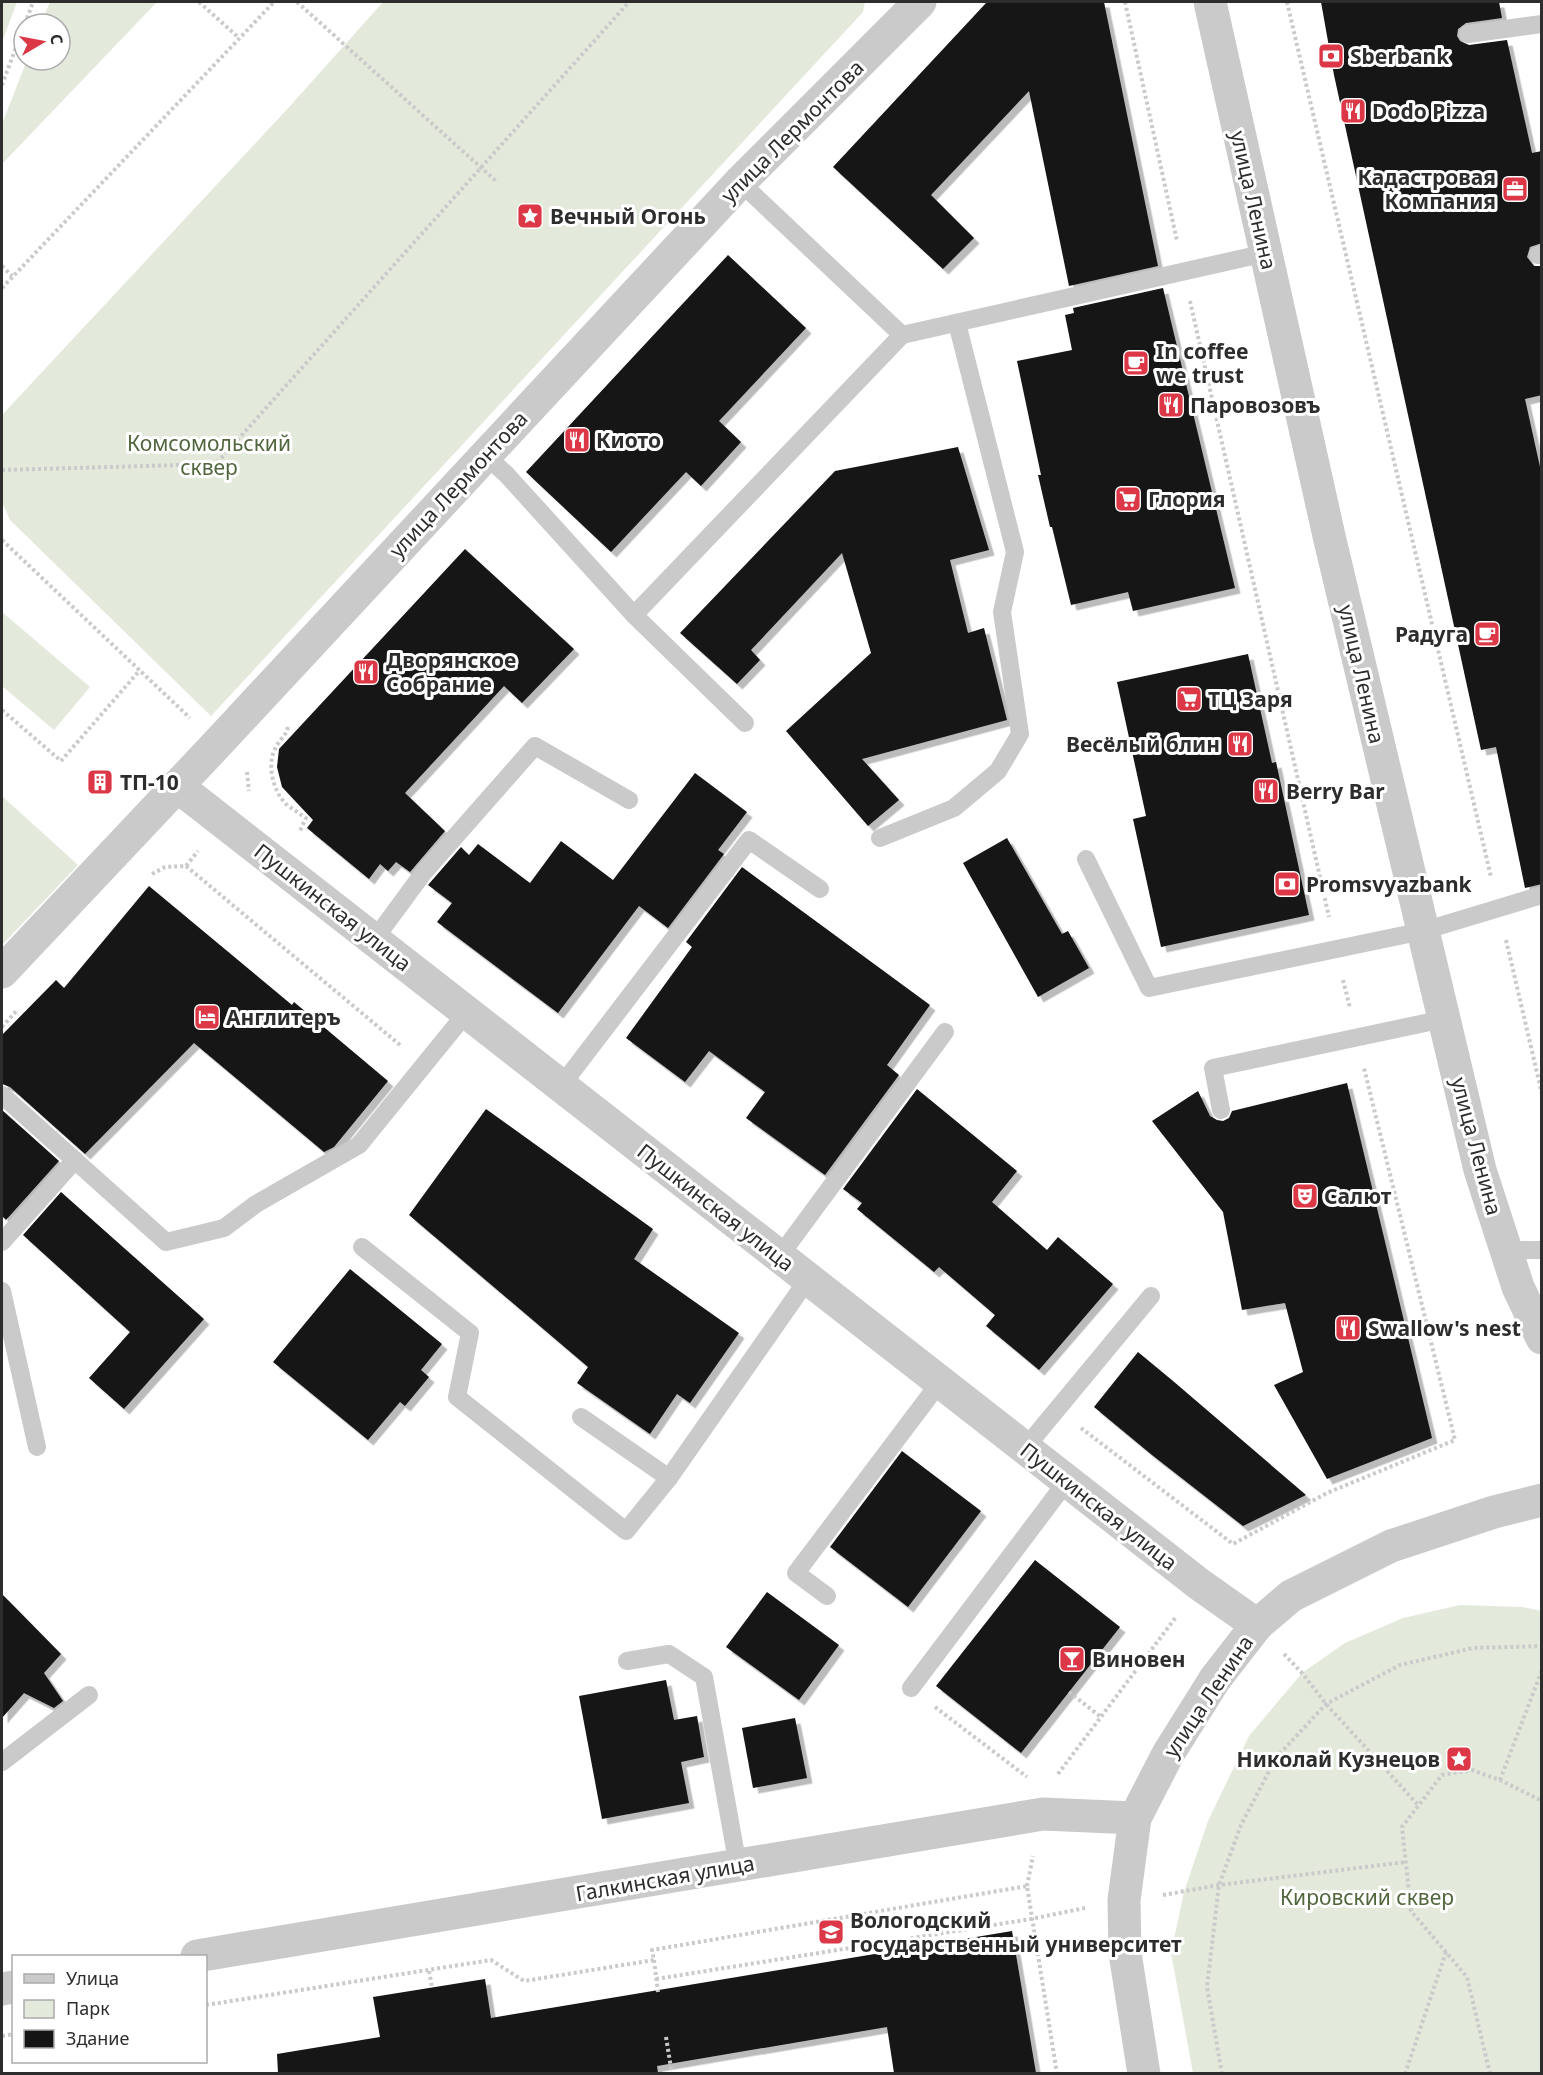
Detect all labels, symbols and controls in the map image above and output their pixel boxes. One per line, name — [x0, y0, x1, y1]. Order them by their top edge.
north arrow — [12, 12, 72, 72]
text: С — [45, 32, 69, 46]
bank icon: Sberbank — [1316, 41, 1346, 71]
place label: Sberbank — [1350, 42, 1450, 70]
street label: улица Лермонтова — [715, 54, 869, 208]
restaurant icon: Dodo Pizza — [1338, 96, 1368, 126]
place label: Dodo Pizza — [1372, 97, 1485, 125]
street label: улица Ленина — [1224, 128, 1284, 272]
place label: Кадастровая Компания — [1358, 163, 1496, 215]
office icon: Кадастровая Компания — [1500, 174, 1530, 204]
place icon: Вечный Огонь — [515, 201, 545, 231]
place label: Вечный Огонь — [550, 202, 706, 230]
place label: In coffee we trust — [1156, 337, 1249, 389]
cafe icon: In coffee we trust — [1121, 348, 1151, 378]
restaurant icon: Паровозовъ — [1156, 390, 1186, 420]
place label: Паровозовъ — [1190, 391, 1321, 419]
street label: улица Лермонтова — [383, 405, 533, 563]
restaurant icon: Киото — [562, 425, 592, 455]
place label: Киото — [596, 426, 661, 454]
park label: Комсомольский сквер — [127, 429, 291, 481]
supermarket icon: Глория — [1113, 484, 1143, 514]
place label: Глория — [1148, 485, 1226, 513]
street label: улица Ленина — [1332, 602, 1392, 746]
cafe icon: Радуга — [1472, 619, 1502, 649]
place label: Радуга — [1395, 620, 1468, 648]
place label: Дворянское Собрание — [386, 646, 516, 698]
restaurant icon: Дворянское Собрание — [351, 657, 381, 687]
supermarket icon: ТЦ Заря — [1174, 684, 1204, 714]
place label: ТЦ Заря — [1208, 685, 1293, 713]
restaurant icon: Весёлый блин — [1225, 729, 1255, 759]
place label: Весёлый блин — [1066, 730, 1220, 758]
building icon: ТП-10 — [85, 767, 115, 797]
place label: ТП-10 — [120, 768, 179, 796]
restaurant icon: Berry Bar — [1251, 776, 1281, 806]
place label: Berry Bar — [1286, 777, 1385, 805]
street label: Пушкинская улица — [249, 837, 417, 977]
bank icon: Promsvyazbank — [1272, 869, 1302, 899]
place label: Promsvyazbank — [1306, 870, 1473, 898]
hotel icon: Англитеръ — [192, 1002, 222, 1032]
place label: Англитеръ — [226, 1003, 341, 1031]
street label: улица Ленина — [1445, 1074, 1509, 1218]
street label: Пушкинская улица — [632, 1137, 800, 1277]
theatre icon: Салют — [1290, 1181, 1320, 1211]
place label: Салют — [1324, 1182, 1392, 1210]
restaurant icon: Swallow's nest — [1333, 1313, 1363, 1343]
place label: Swallow's nest — [1368, 1314, 1521, 1342]
street label: Пушкинская улица — [1015, 1436, 1183, 1576]
street label: улица Ленина — [1157, 1629, 1259, 1763]
bar icon: Виновен — [1057, 1644, 1087, 1674]
place label: Виновен — [1092, 1645, 1185, 1673]
place icon: Николай Кузнецов — [1444, 1744, 1474, 1774]
place label: Николай Кузнецов — [1237, 1745, 1440, 1773]
street label: Галкинская улица — [574, 1849, 756, 1907]
park label: Кировский сквер — [1280, 1883, 1454, 1911]
place label: Вологодский государственный университет — [850, 1906, 1182, 1958]
school or university icon: Вологодский государственный университет — [816, 1917, 846, 1947]
legend — [12, 1955, 207, 2063]
text: Улица — [66, 1966, 119, 1990]
text: Парк — [66, 1996, 110, 2020]
text: Здание — [66, 2026, 130, 2050]

